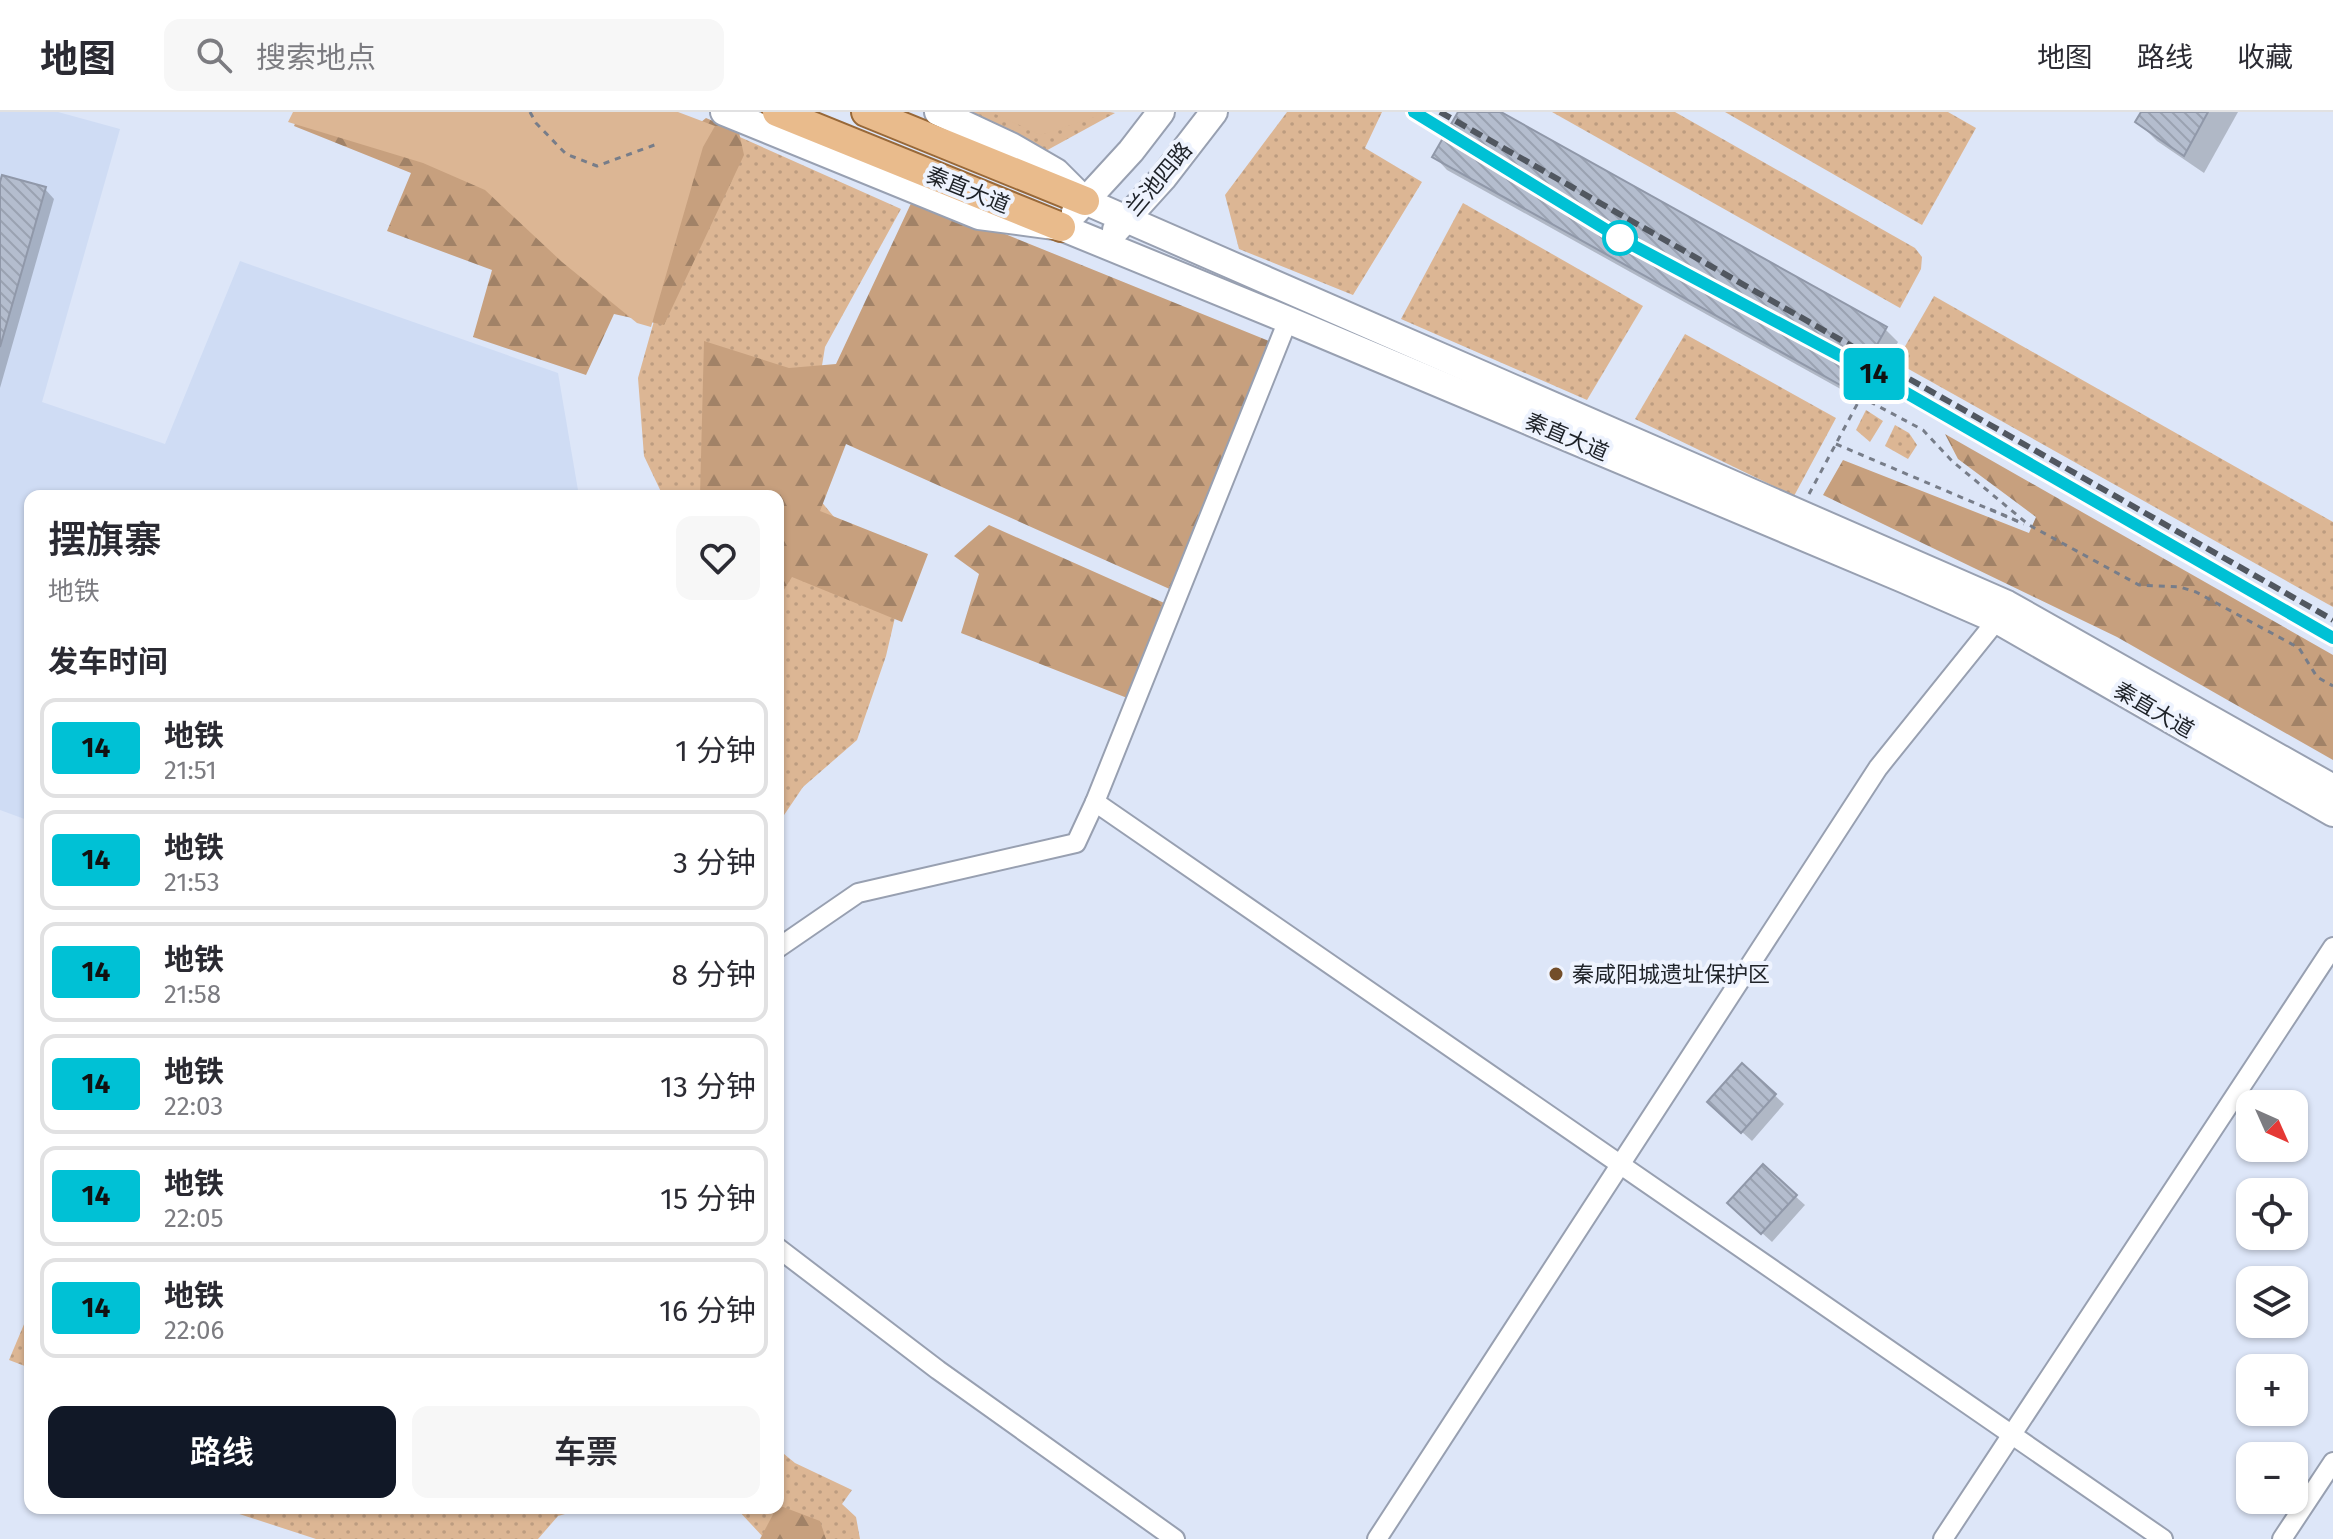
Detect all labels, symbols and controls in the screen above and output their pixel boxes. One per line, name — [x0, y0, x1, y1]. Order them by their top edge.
search box — [164, 19, 724, 91]
icon: search — [192, 33, 236, 77]
text: 地图 — [40, 36, 116, 82]
text: 搜索地点 — [256, 40, 376, 76]
text: 地图 — [2037, 41, 2093, 74]
text: 路线 — [2137, 41, 2193, 74]
text: 收藏 — [2237, 41, 2293, 74]
street label: 兰池四路 — [1120, 137, 1198, 221]
street label: 秦直大道 — [922, 161, 1014, 219]
unlabelled marker — [1603, 221, 1637, 255]
line badge: 14 — [1838, 348, 1910, 400]
text: 14 — [1860, 357, 1888, 390]
street label: 秦直大道 — [1521, 407, 1613, 467]
button: heart — [676, 516, 760, 600]
text: 摆旗寨 — [48, 517, 162, 563]
text: 地铁 — [48, 576, 100, 607]
text: 发车时间 — [48, 644, 168, 680]
street label: 秦直大道 — [2109, 676, 2199, 744]
text: 地铁 — [164, 718, 224, 754]
text: 14 — [82, 731, 110, 764]
text: 1 分钟 — [675, 733, 756, 769]
text: 21:51 — [164, 755, 217, 786]
text: 地铁 — [164, 830, 224, 866]
text: 14 — [82, 843, 110, 876]
text: 3 分钟 — [673, 845, 756, 881]
text: 21:53 — [164, 867, 220, 898]
text: 地铁 — [164, 942, 224, 978]
text: 14 — [82, 955, 110, 988]
text: 8 分钟 — [672, 957, 756, 993]
place label: 秦咸阳城遗址保护区 — [1572, 961, 1770, 988]
marker: 秦咸阳城遗址保护区 — [1547, 965, 1565, 983]
text: 21:58 — [164, 979, 221, 1010]
text: 地铁 — [164, 1054, 224, 1090]
text: 14 — [82, 1067, 110, 1100]
text: 13 分钟 — [660, 1069, 756, 1105]
north arrow — [2236, 1090, 2308, 1162]
map controls — [2236, 1090, 2308, 1514]
text: 22:03 — [164, 1091, 223, 1122]
text: 地铁 — [164, 1166, 224, 1202]
button: locate — [2236, 1178, 2308, 1250]
text: 14 — [82, 1179, 110, 1212]
text: 15 分钟 — [660, 1181, 756, 1217]
text: 22:05 — [164, 1203, 224, 1234]
button: layers — [2236, 1266, 2308, 1338]
text: 地铁 — [164, 1278, 224, 1314]
text: 14 — [82, 1291, 110, 1324]
text: 16 分钟 — [659, 1293, 756, 1329]
text: 22:06 — [164, 1315, 224, 1346]
button: + — [2236, 1354, 2308, 1426]
button: 路线 — [48, 1406, 396, 1498]
button: 车票 — [412, 1406, 760, 1498]
button: − — [2236, 1442, 2308, 1514]

